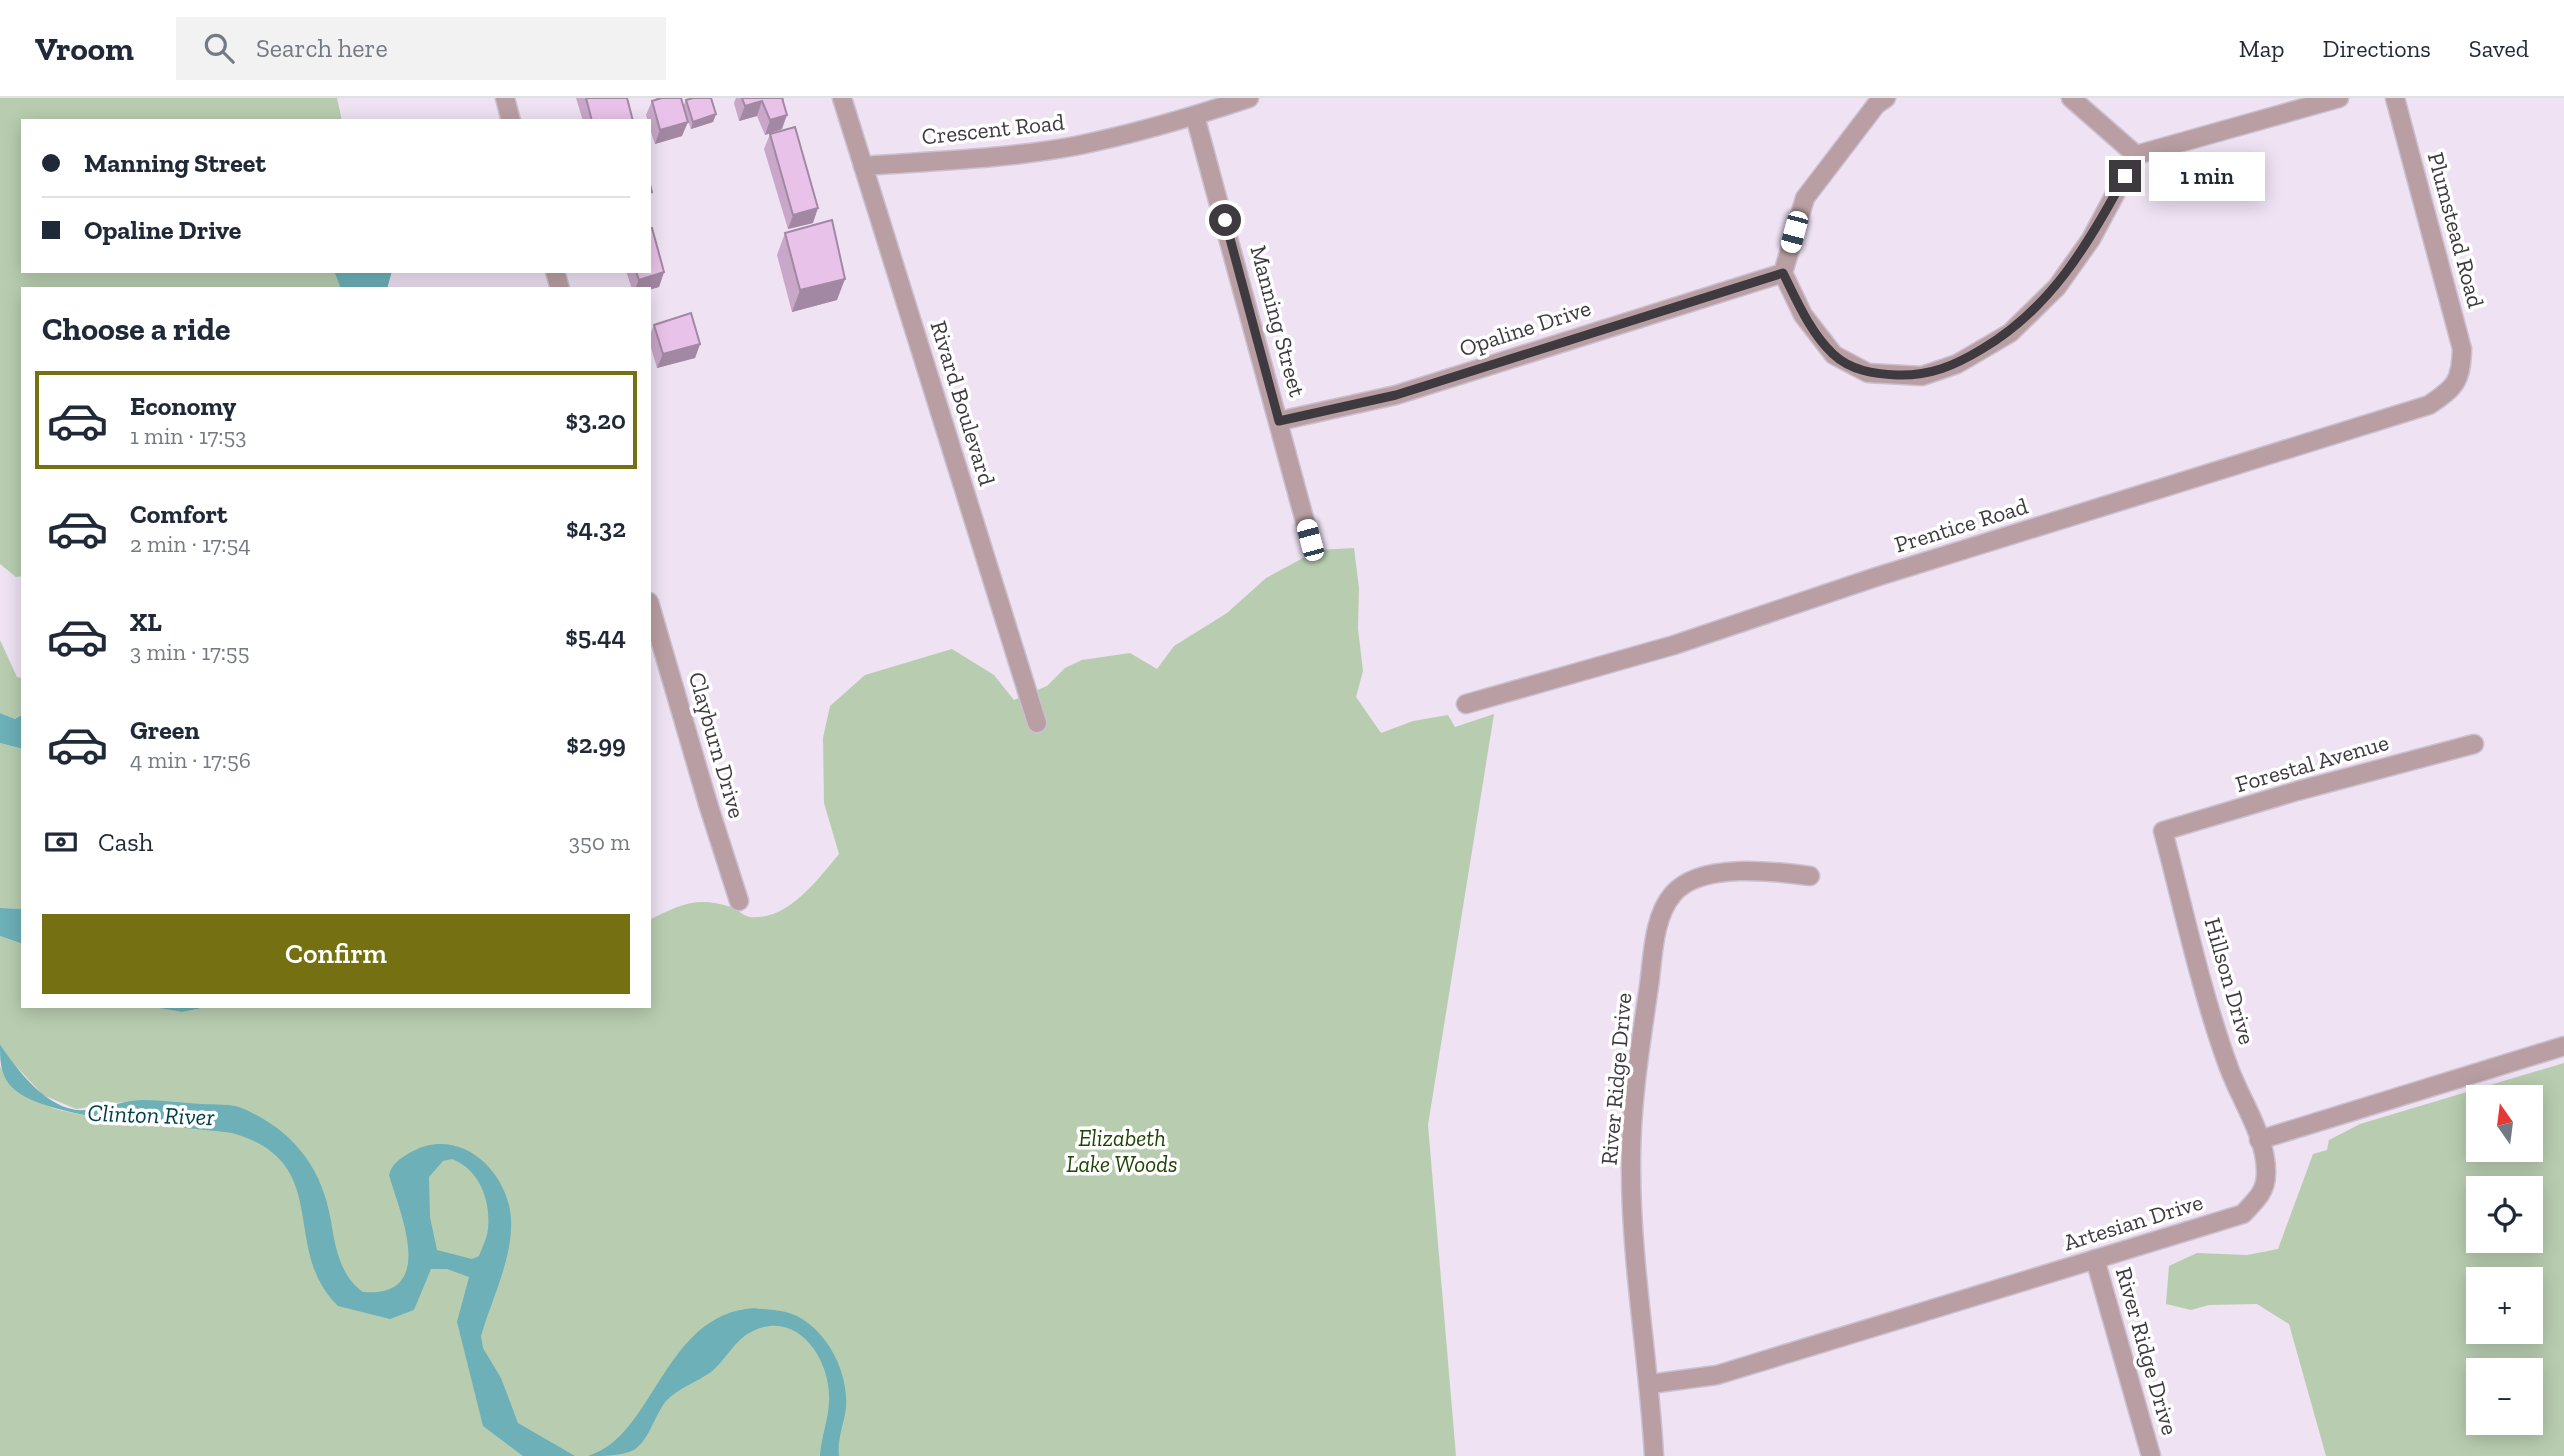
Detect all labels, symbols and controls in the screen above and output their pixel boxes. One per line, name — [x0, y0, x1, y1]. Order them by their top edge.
search box — [176, 17, 666, 80]
text: Vroom — [35, 29, 134, 68]
icon: search — [200, 29, 238, 67]
text: Search here — [256, 32, 388, 64]
text: Map — [2239, 34, 2285, 63]
text: Directions — [2323, 34, 2431, 63]
text: Saved — [2469, 34, 2529, 63]
street label: Crescent Road — [920, 108, 1066, 150]
text: Manning Street — [84, 147, 266, 179]
street label: Plumstead Road — [2422, 149, 2490, 311]
callout: 1 min — [2150, 152, 2265, 200]
route end — [2109, 160, 2141, 192]
text: 1 min — [2180, 162, 2234, 190]
route start — [1209, 204, 1241, 236]
car — [1779, 209, 1810, 255]
text: Opaline Drive — [84, 214, 241, 246]
street label: Manning Street — [1244, 242, 1312, 400]
street label: Opaline Drive — [1456, 294, 1594, 362]
text: Choose a ride — [42, 310, 230, 348]
street label: Rivard Boulevard — [925, 317, 1001, 489]
icon: car — [46, 389, 109, 452]
text: Economy — [130, 390, 236, 422]
text: $3.20 — [566, 404, 626, 436]
text: 1 min · 17:53 — [130, 422, 247, 450]
street label: Prentice Road — [1891, 491, 2031, 559]
icon: car — [46, 497, 109, 560]
text: Comfort — [130, 498, 227, 530]
text: $4.32 — [566, 512, 626, 544]
car — [1295, 517, 1326, 563]
text: 2 min · 17:54 — [130, 530, 251, 558]
icon: car — [46, 605, 109, 668]
text: XL — [130, 606, 162, 638]
text: $5.44 — [565, 620, 626, 652]
text: 3 min · 17:55 — [130, 638, 249, 666]
street label: Clayburn Drive — [683, 669, 751, 821]
icon: car — [46, 713, 109, 776]
text: Green — [130, 714, 200, 746]
text: $2.99 — [566, 728, 626, 760]
street label: Forestal Avenue — [2232, 728, 2392, 798]
text: 4 min · 17:56 — [130, 746, 251, 774]
icon: cash — [42, 823, 80, 861]
text: Cash — [98, 826, 153, 858]
text: 350 m — [569, 828, 630, 856]
button: Confirm — [42, 914, 630, 994]
street label: Hillson Drive — [2199, 914, 2261, 1048]
street label: River Ridge Drive — [1595, 992, 1637, 1166]
north arrow — [2466, 1085, 2543, 1162]
map controls — [2466, 1085, 2543, 1435]
water label: Clinton River — [87, 1098, 216, 1131]
park label: Elizabeth Lake Woods — [1066, 1124, 1178, 1178]
button: locate — [2466, 1176, 2543, 1253]
street label: Artesian Drive — [2060, 1188, 2206, 1256]
street label: River Ridge Drive — [2110, 1264, 2184, 1438]
button: + — [2466, 1267, 2543, 1344]
button: − — [2466, 1358, 2543, 1435]

